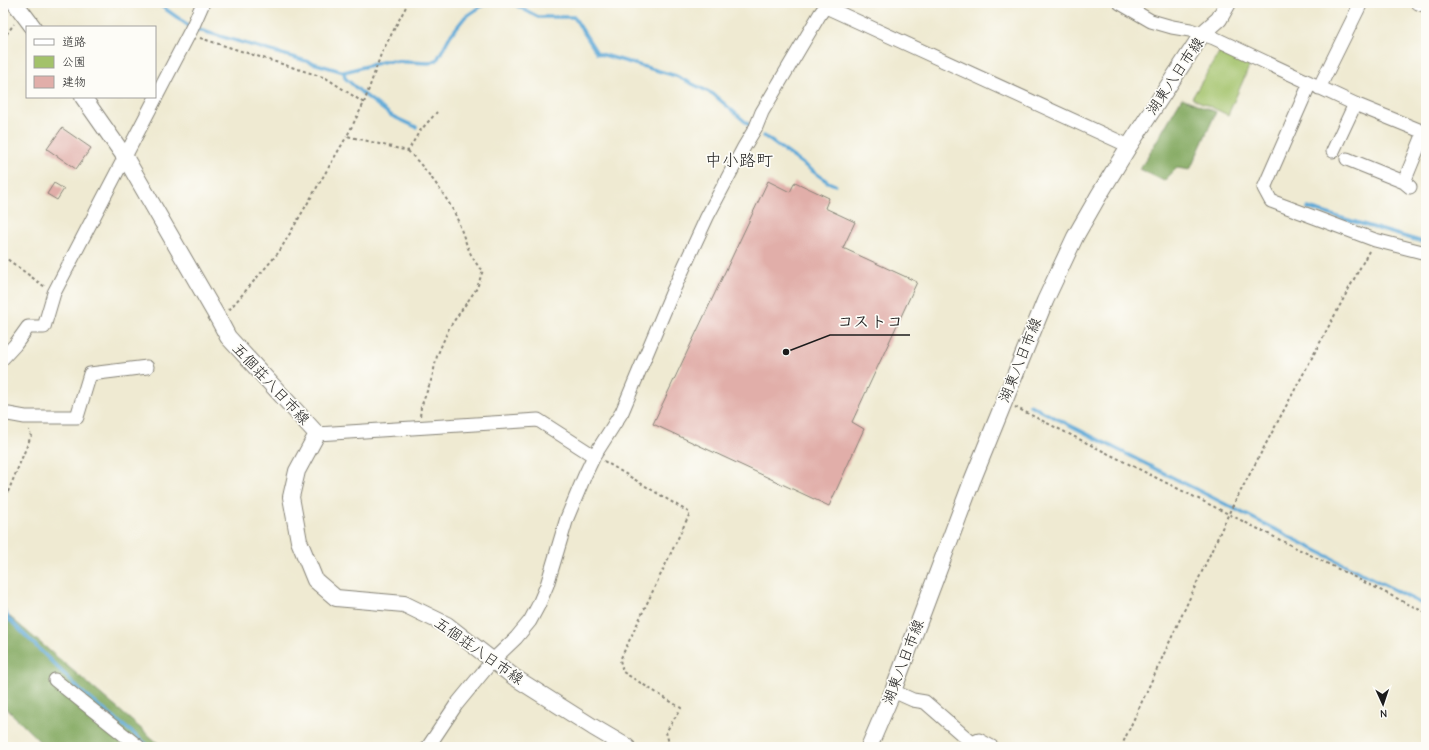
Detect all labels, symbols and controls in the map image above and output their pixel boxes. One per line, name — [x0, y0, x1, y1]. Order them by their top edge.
legend — [26, 26, 156, 98]
street label: 湖東八日市線 — [1142, 34, 1208, 118]
text: 道路 — [62, 35, 86, 49]
text: 公園 — [62, 55, 86, 69]
text: 建物 — [62, 75, 86, 89]
district label: 中小路町 — [705, 151, 773, 170]
callout: コストコ — [830, 307, 910, 335]
text: コストコ — [837, 313, 903, 331]
street label: 湖東八日市線 — [995, 315, 1045, 405]
street label: 五個荘八日市線 — [229, 339, 313, 429]
street label: 五個荘八日市線 — [431, 614, 527, 688]
street label: 湖東八日市線 — [878, 617, 928, 707]
north arrow — [1363, 684, 1403, 724]
text: N — [1380, 707, 1387, 720]

